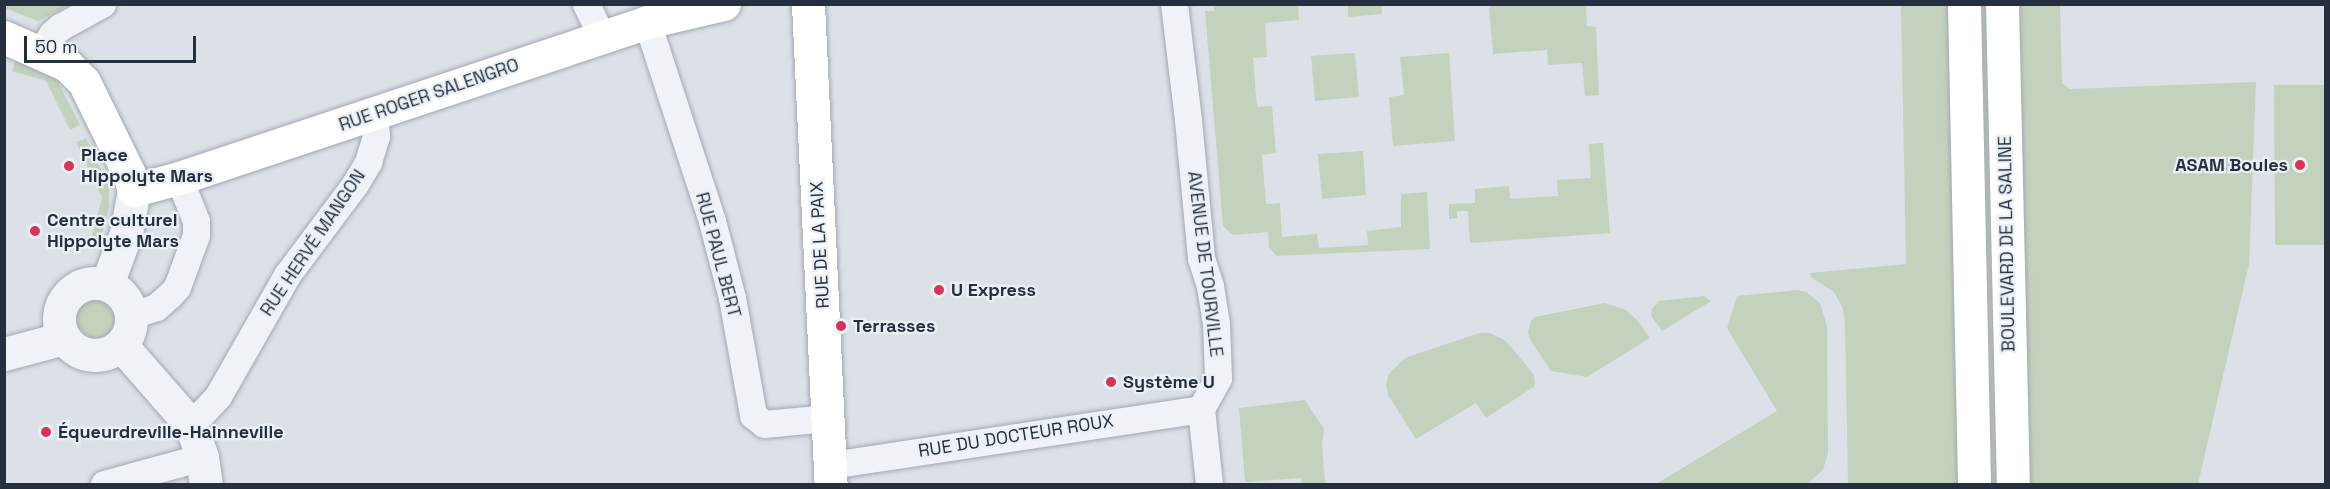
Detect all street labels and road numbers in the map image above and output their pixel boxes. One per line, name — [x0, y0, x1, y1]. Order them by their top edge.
street label: RUE ROGER SALENGRO — [336, 54, 522, 136]
street label: BOULEVARD DE LA SALINE — [1994, 136, 2020, 352]
street label: RUE HERVÉ MANGON — [256, 166, 370, 320]
street label: AVENUE DE TOURVILLE — [1183, 170, 1227, 358]
street label: RUE DE LA PAIX — [806, 181, 834, 309]
street label: RUE PAUL BERT — [691, 190, 745, 320]
street label: RUE DU DOCTEUR ROUX — [917, 410, 1115, 462]

